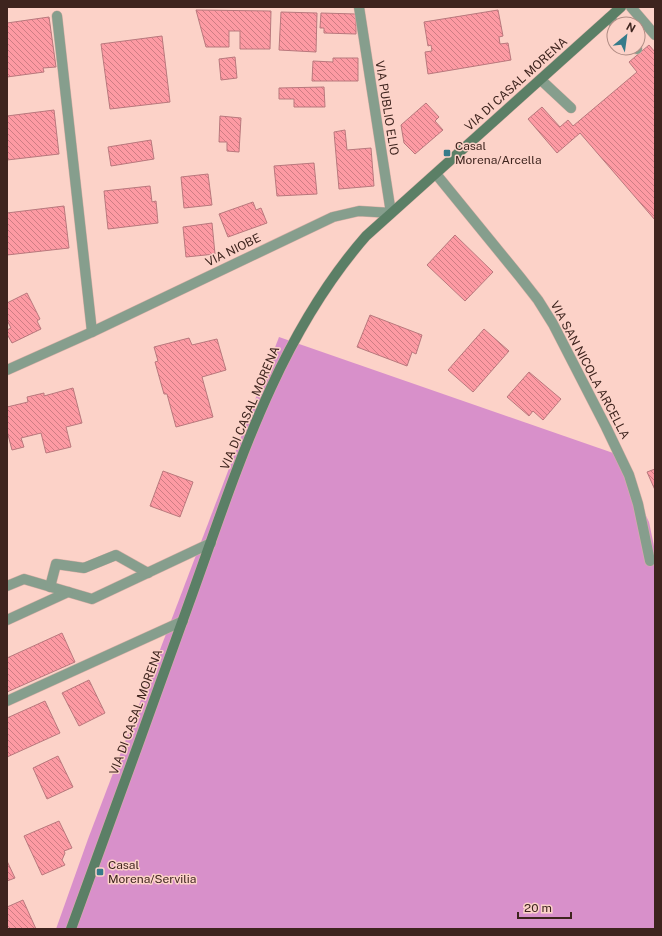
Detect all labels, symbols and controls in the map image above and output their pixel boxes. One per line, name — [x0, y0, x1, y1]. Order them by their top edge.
north arrow — [606, 16, 646, 56]
text: N — [624, 20, 638, 35]
street label: VIA DI CASAL MORENA — [462, 34, 570, 134]
street label: VIA PUBLIO ELIO — [373, 60, 401, 157]
place label: Casal Morena/Arcella — [455, 139, 542, 167]
marker: Casal Morena/Arcella — [442, 148, 452, 158]
street label: VIA NIOBE — [203, 231, 263, 269]
street label: VIA SAN NICOLA ARCELLA — [548, 299, 633, 442]
street label: VIA DI CASAL MORENA — [218, 344, 283, 472]
street label: VIA DI CASAL MORENA — [107, 647, 165, 777]
place label: Casal Morena/Servilia — [108, 858, 196, 886]
marker: Casal Morena/Servilia — [95, 867, 105, 877]
scale bar — [518, 894, 571, 920]
text: 20 m — [524, 901, 552, 915]

